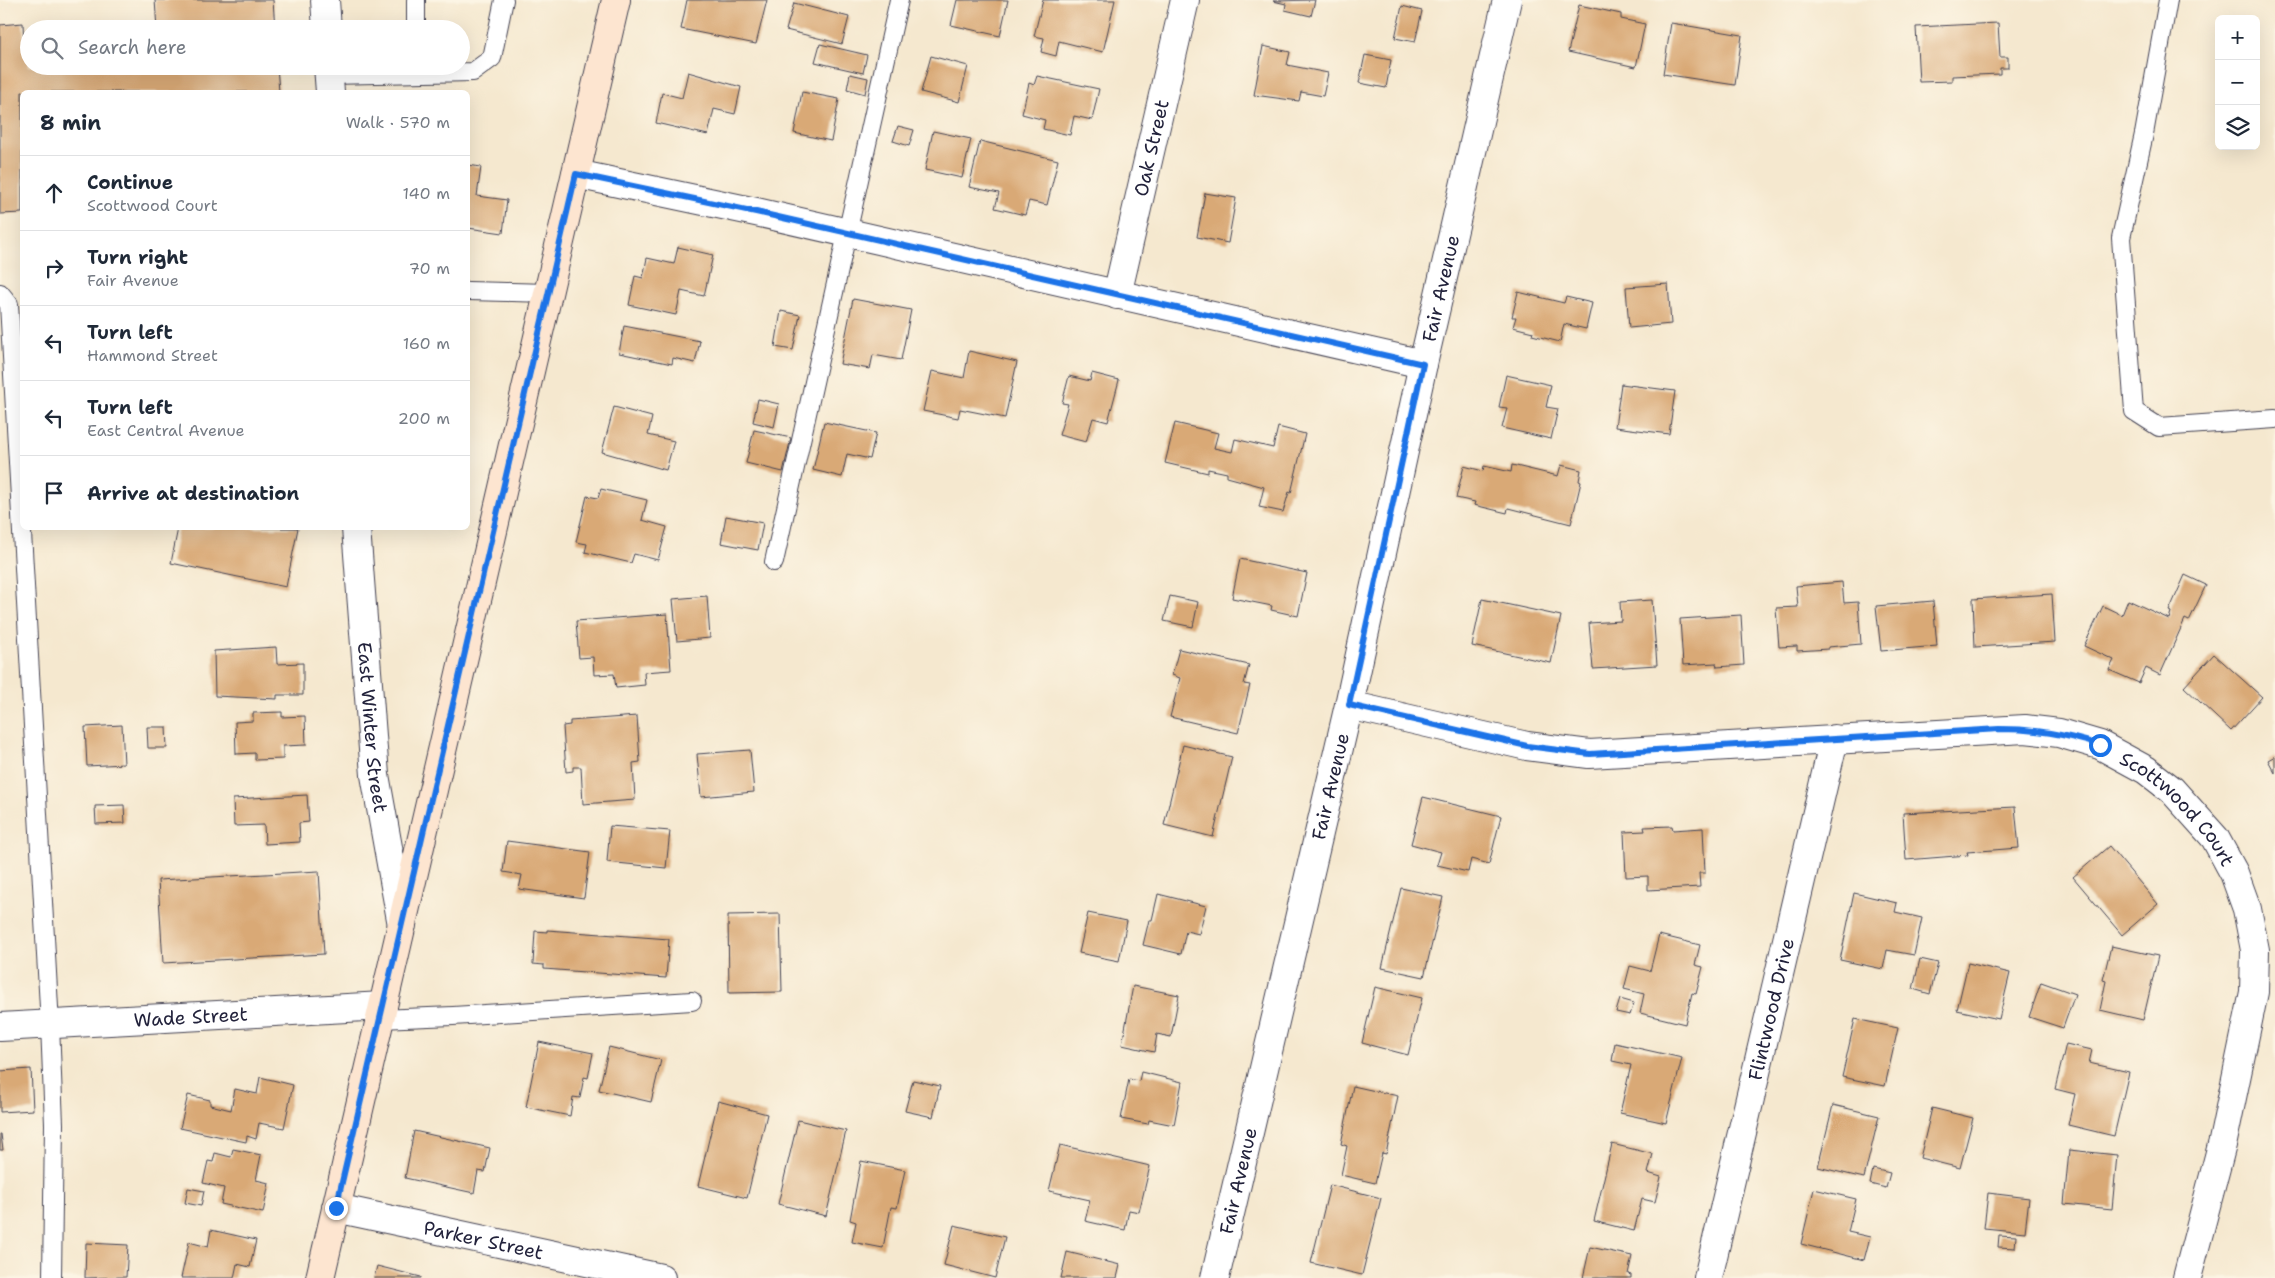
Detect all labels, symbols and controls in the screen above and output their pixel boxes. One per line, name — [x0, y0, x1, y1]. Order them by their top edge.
map controls — [2215, 15, 2260, 150]
button: + — [2215, 15, 2260, 60]
search box — [20, 20, 470, 75]
icon: search — [38, 34, 66, 62]
text: Search here — [78, 35, 187, 60]
button: − — [2215, 60, 2260, 105]
street label: Oak Street — [1128, 97, 1174, 199]
button: layers — [2215, 105, 2260, 150]
text: 8 min — [40, 109, 101, 137]
text: Walk · 570 m — [346, 112, 450, 133]
text: Continue — [87, 170, 173, 195]
icon: ahead — [40, 179, 68, 207]
text: 140 m — [403, 183, 450, 204]
text: Scottwood Court — [87, 195, 218, 216]
street label: Fair Avenue — [1416, 232, 1465, 344]
text: Turn right — [87, 245, 188, 270]
icon: right — [40, 254, 68, 282]
text: 70 m — [409, 258, 450, 279]
text: Fair Avenue — [87, 270, 179, 291]
text: Turn left — [87, 320, 173, 345]
icon: left — [40, 329, 68, 357]
text: 160 m — [403, 333, 450, 354]
text: Hammond Street — [87, 345, 218, 366]
text: Turn left — [87, 395, 173, 420]
icon: left — [40, 404, 68, 432]
text: 200 m — [398, 408, 450, 429]
text: East Central Avenue — [87, 420, 245, 441]
icon: arrive — [40, 479, 68, 507]
text: Arrive at destination — [87, 481, 299, 506]
street label: East Winter Street — [352, 641, 394, 815]
street label: Fair Avenue — [1305, 730, 1355, 842]
route start — [2089, 734, 2112, 757]
street label: Scottwood Court — [2116, 746, 2240, 870]
street label: Flintwood Drive — [1742, 936, 1800, 1083]
street label: Wade Street — [133, 1001, 248, 1032]
street label: Fair Avenue — [1213, 1125, 1262, 1237]
route end — [325, 1197, 348, 1220]
street label: Parker Street — [421, 1215, 546, 1265]

